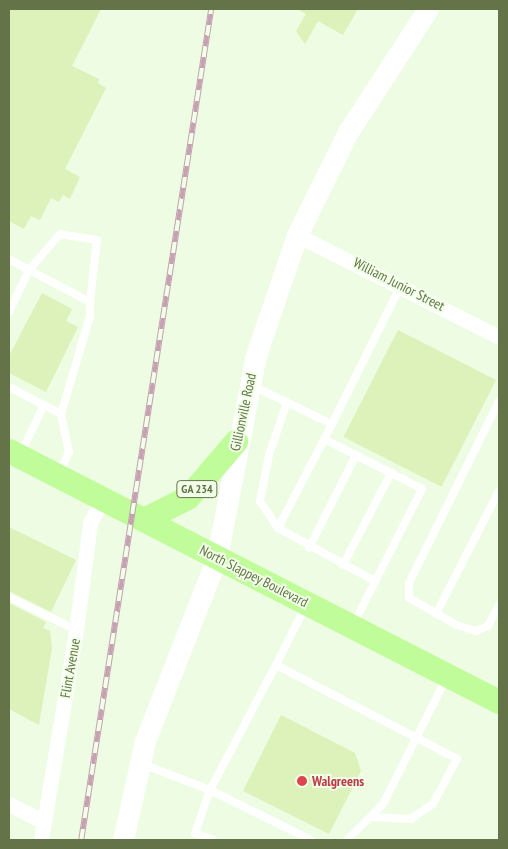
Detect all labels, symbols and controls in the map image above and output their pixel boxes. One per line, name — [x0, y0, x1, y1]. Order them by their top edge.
street label: William Junior Street — [351, 254, 447, 314]
street label: Gillionville Road — [227, 371, 259, 453]
road number: GA 234 — [176, 479, 218, 498]
street label: North Slappey Boulevard — [197, 541, 311, 611]
street label: Flint Avenue — [56, 637, 84, 699]
place label: Walgreens — [312, 773, 364, 789]
marker: Walgreens — [296, 775, 308, 787]

